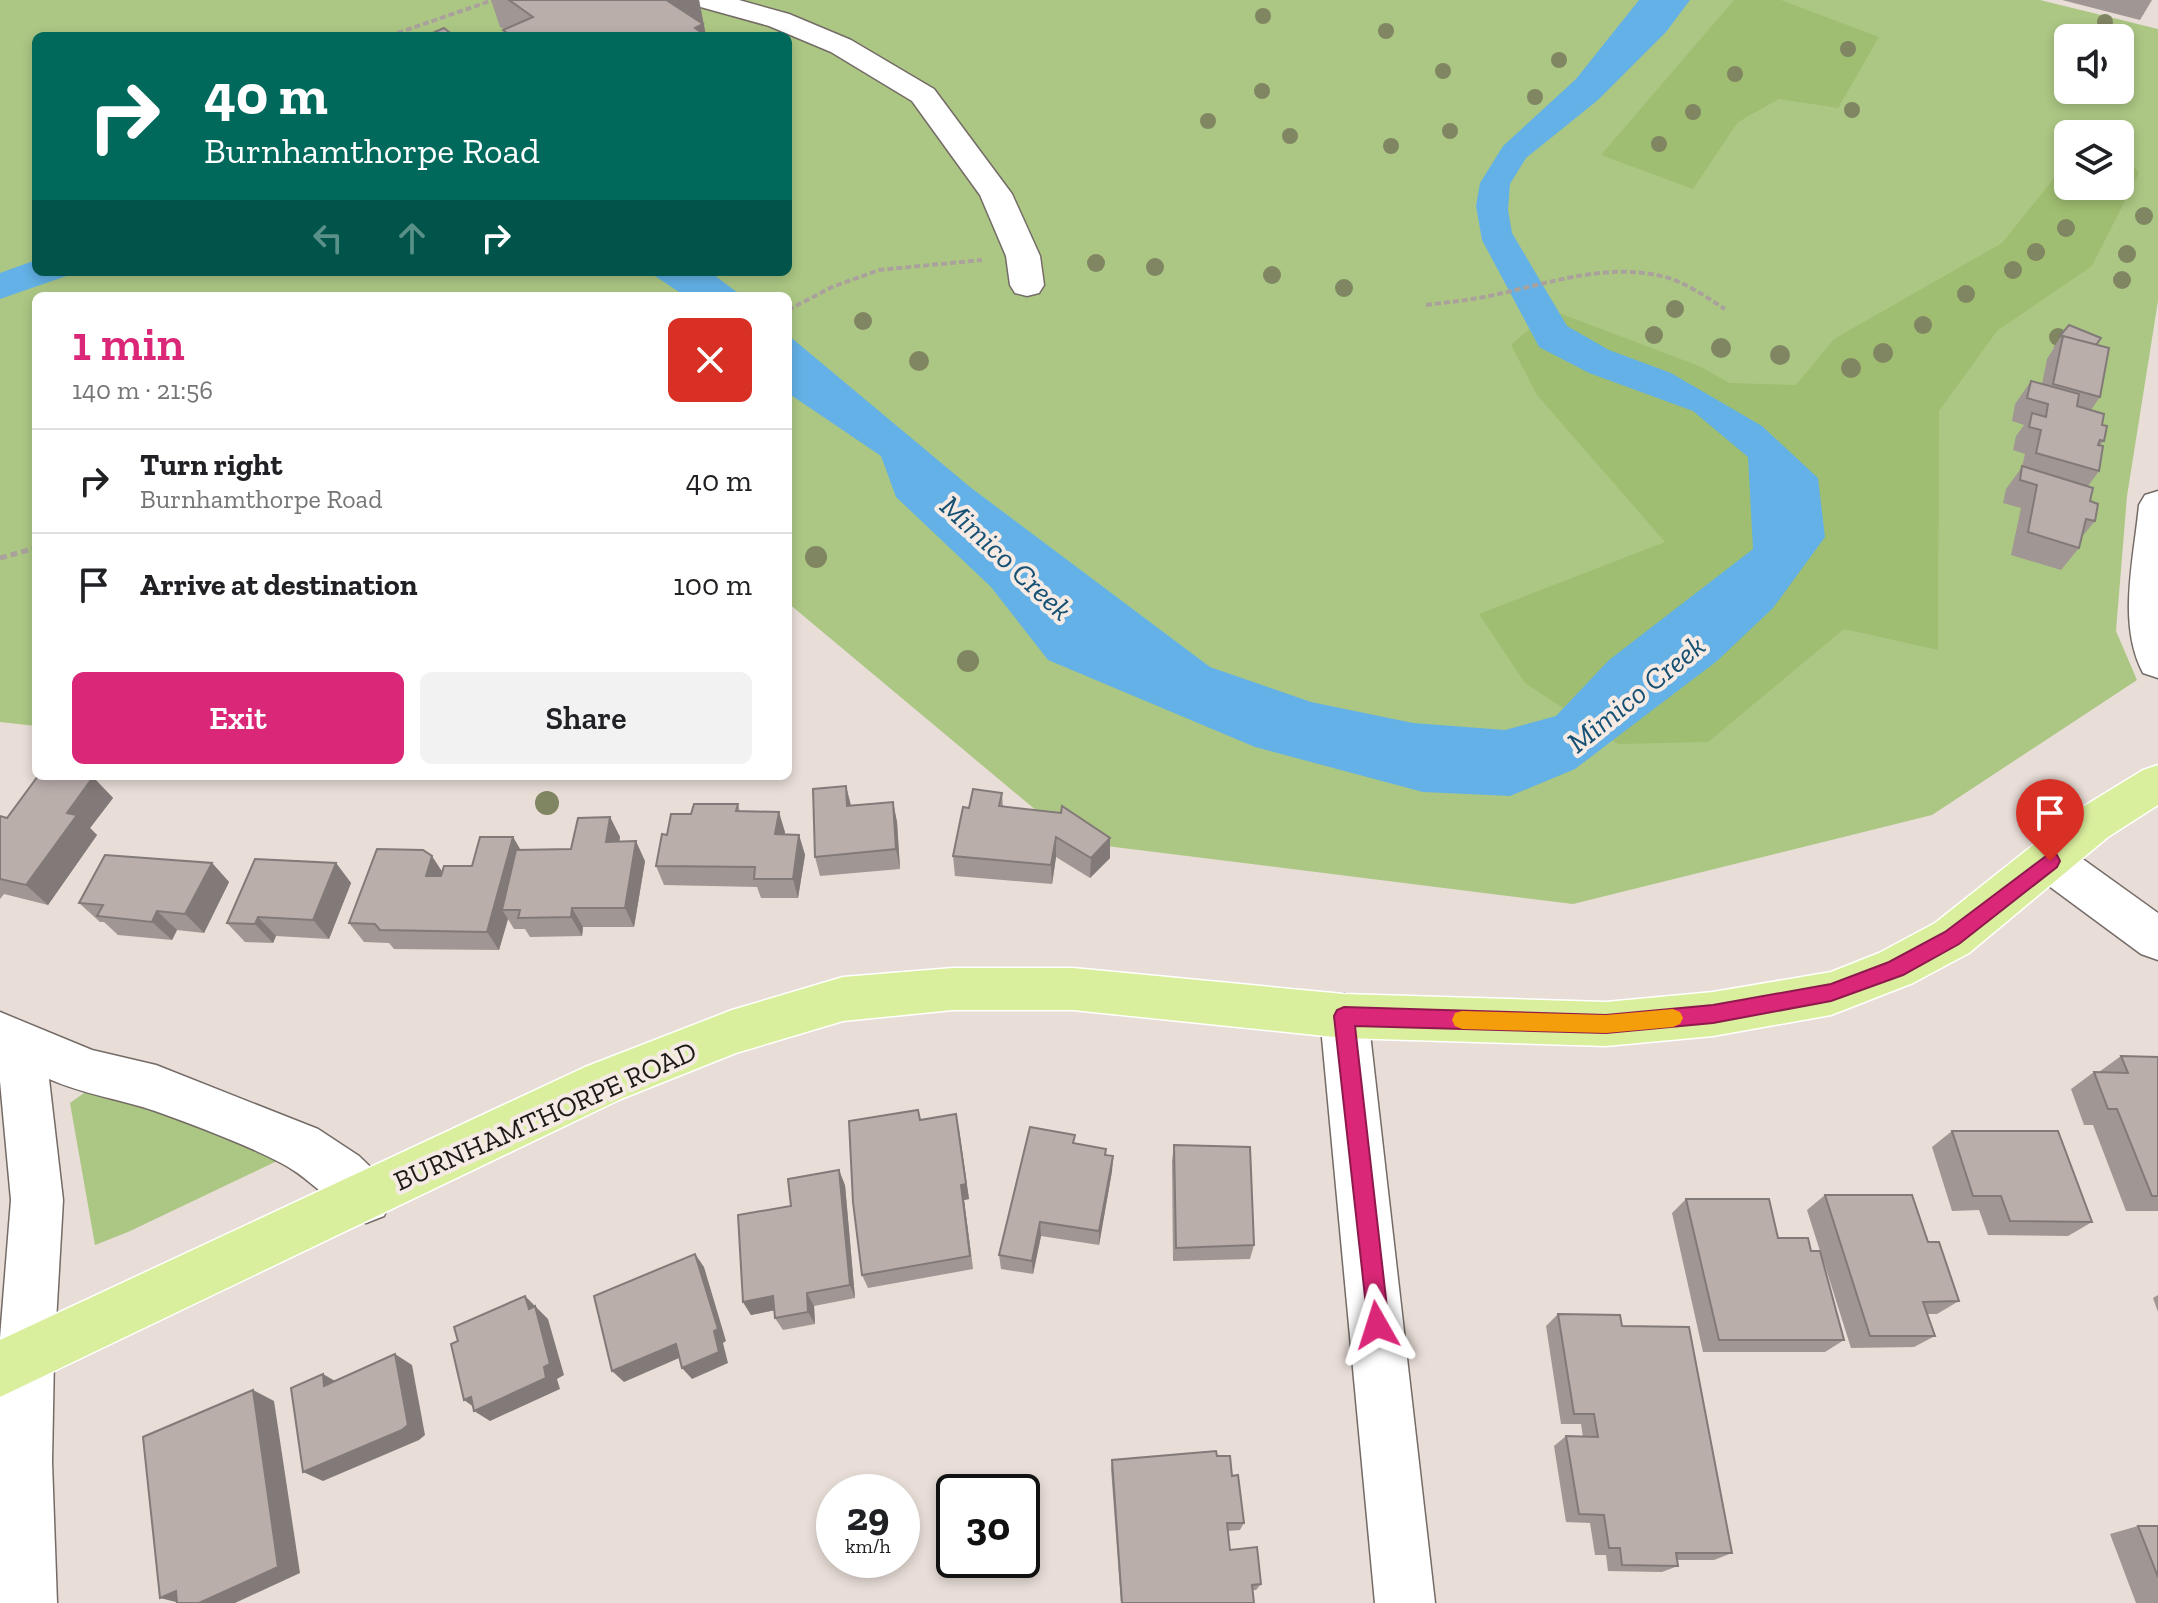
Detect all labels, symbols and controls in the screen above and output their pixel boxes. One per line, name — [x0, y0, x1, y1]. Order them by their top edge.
map controls — [2054, 24, 2134, 200]
button: sound — [2054, 24, 2134, 104]
text: 40 m — [204, 61, 328, 128]
icon: right — [72, 64, 176, 168]
button: layers — [2054, 120, 2134, 200]
text: Burnhamthorpe Road — [204, 129, 540, 172]
icon: left — [306, 216, 350, 260]
icon: ahead — [390, 216, 434, 260]
icon: right — [474, 216, 518, 260]
text: 1 min — [72, 315, 185, 372]
button: close — [668, 318, 752, 402]
text: 140 m · 21:56 — [72, 374, 213, 406]
text: Turn right — [140, 447, 282, 483]
icon: right — [72, 459, 116, 503]
text: 40 m — [686, 463, 752, 499]
text: Burnhamthorpe Road — [140, 483, 382, 515]
water label: Mimico Creek — [933, 488, 1079, 628]
icon: arrive — [72, 563, 116, 607]
text: Arrive at destination — [140, 567, 417, 603]
text: 100 m — [673, 567, 752, 603]
water label: Mimico Creek — [1560, 627, 1712, 761]
button: Exit — [72, 672, 404, 764]
button: Share — [420, 672, 752, 764]
pin — [2016, 779, 2084, 861]
icon: arrive — [2028, 791, 2072, 835]
street label: BURNHAMTHORPE ROAD — [389, 1034, 701, 1198]
position arrow — [1335, 1283, 1419, 1367]
speed limit sign: 30 — [936, 1474, 1040, 1578]
text: 29 — [847, 1492, 889, 1540]
text: km/h — [845, 1534, 891, 1558]

